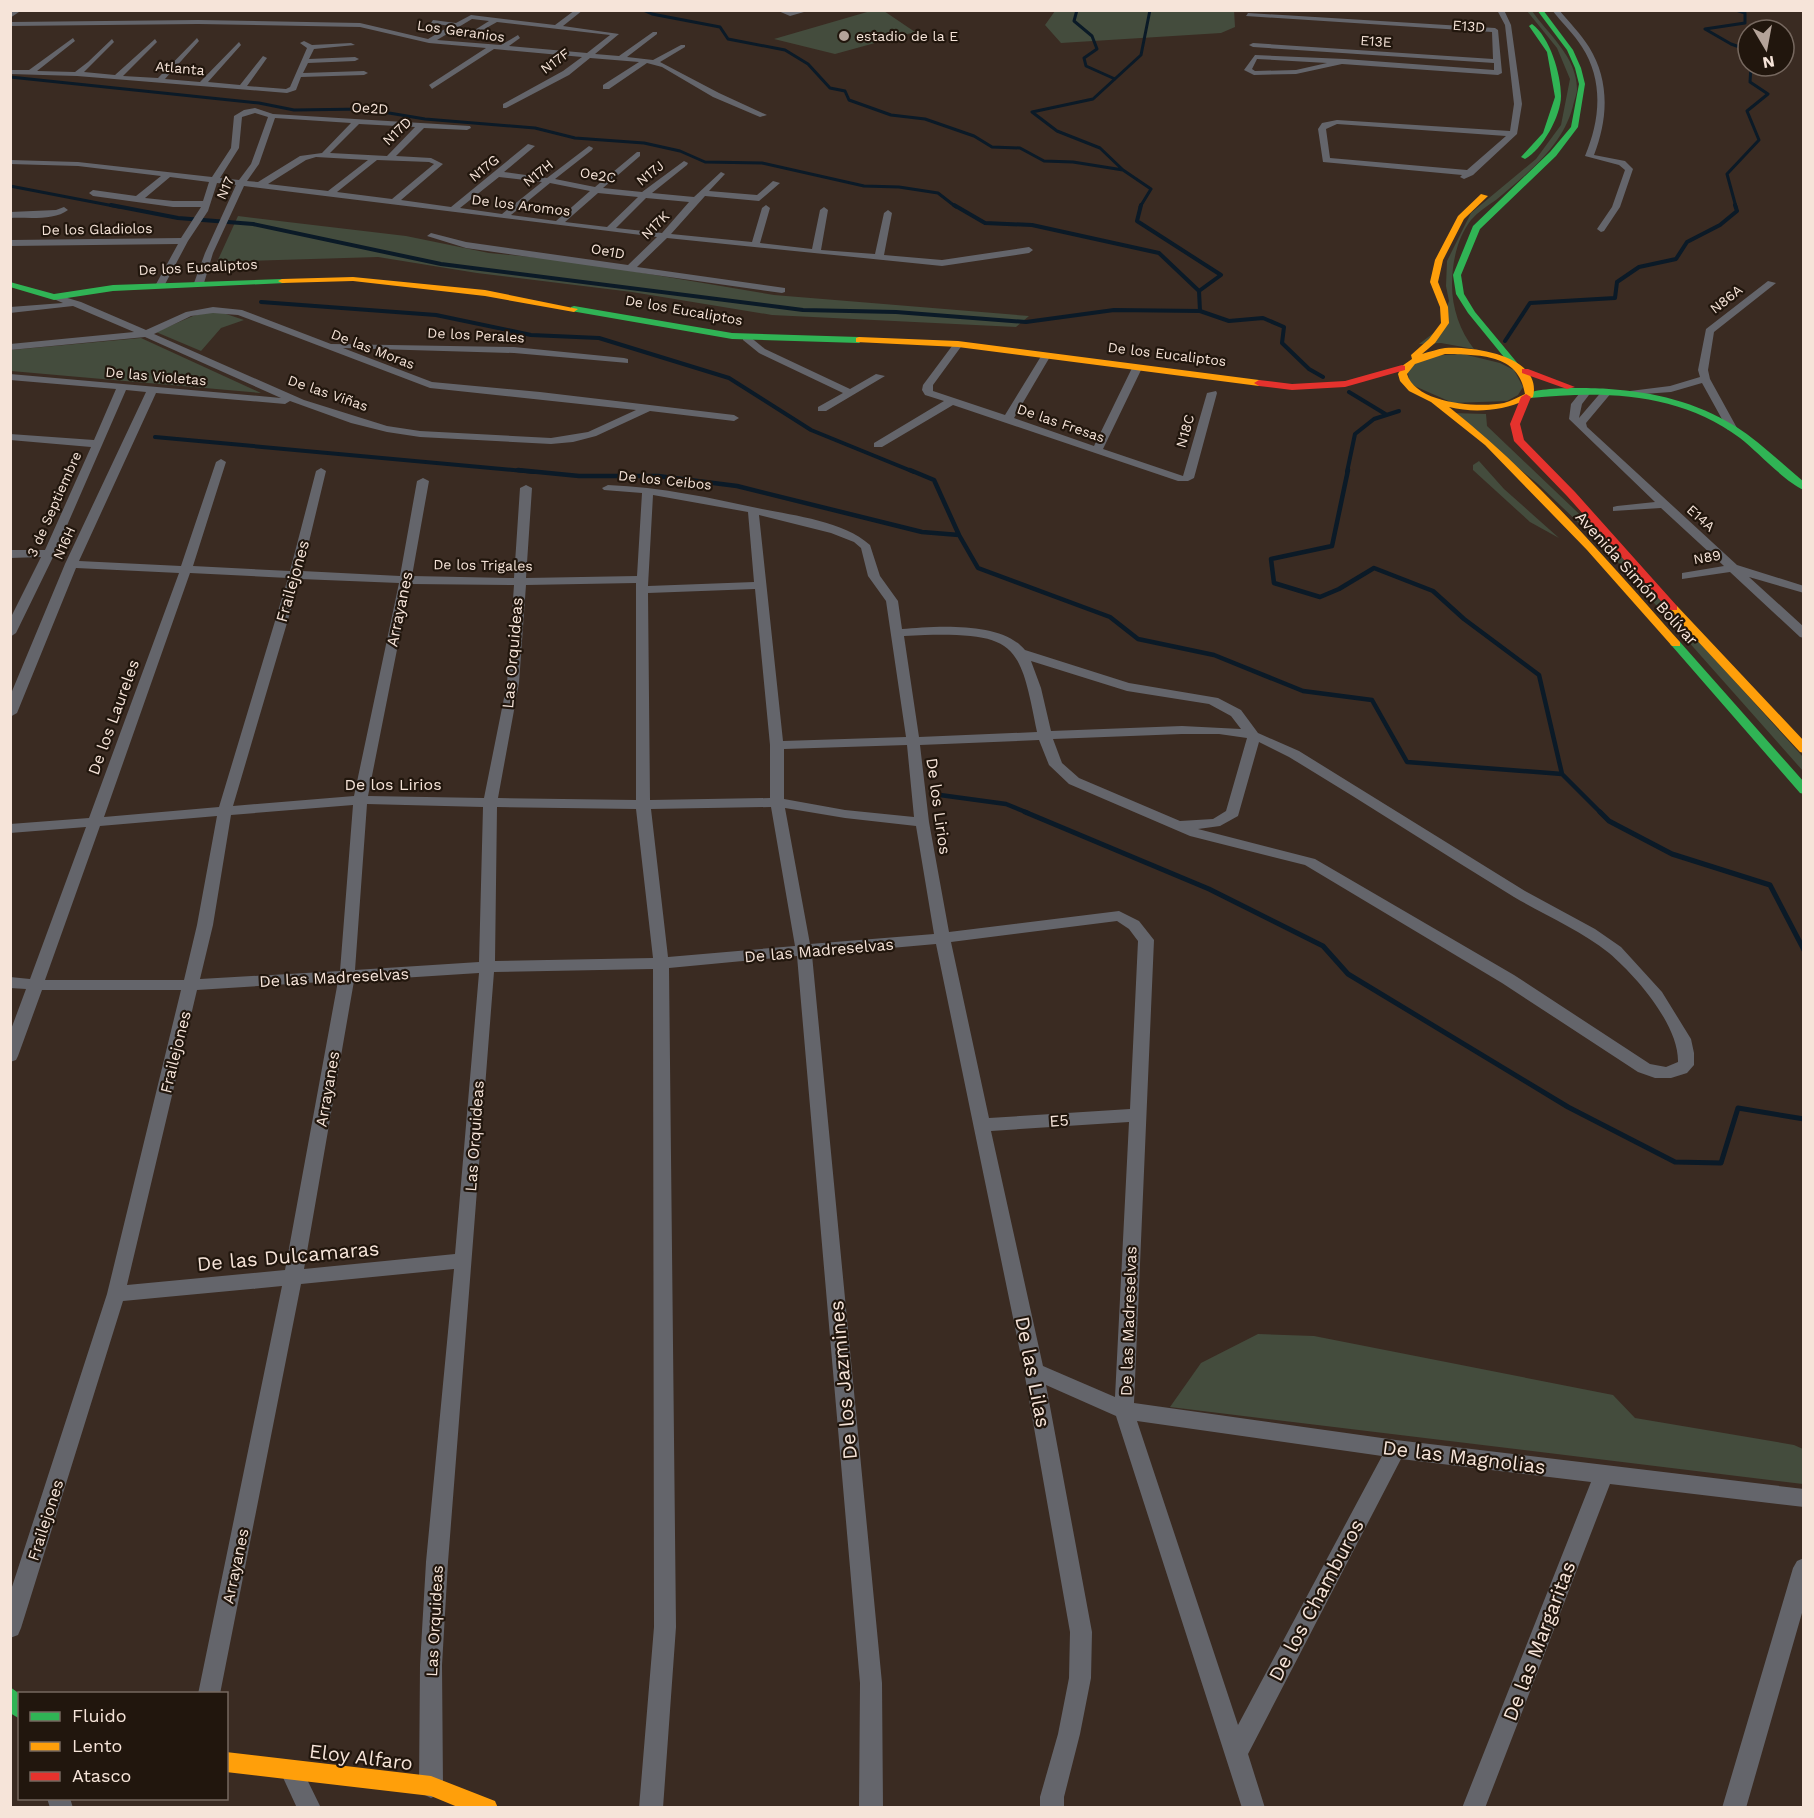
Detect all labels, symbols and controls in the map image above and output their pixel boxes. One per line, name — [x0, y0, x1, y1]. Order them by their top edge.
street label: Los Geranios — [416, 17, 506, 45]
street label: E13D — [1452, 17, 1486, 35]
north arrow — [1736, 18, 1796, 78]
place label: estadio de la E — [856, 28, 958, 44]
marker: estadio de la E — [837, 29, 851, 43]
street label: E13E — [1360, 32, 1392, 50]
street label: N17F — [537, 45, 573, 77]
text: N — [1761, 52, 1776, 73]
street label: Atlanta — [155, 58, 205, 78]
street label: Oe2D — [351, 99, 389, 117]
street label: N17D — [379, 114, 415, 148]
street label: N17G — [466, 151, 502, 185]
street label: N17H — [520, 156, 556, 190]
street label: N17J — [633, 157, 667, 189]
street label: Oe2C — [579, 164, 617, 186]
street label: N17 — [213, 174, 237, 202]
street label: De los Aromos — [471, 191, 571, 219]
street label: N17K — [638, 208, 672, 242]
street label: De los Gladiolos — [41, 220, 153, 238]
street label: Oe1D — [590, 240, 626, 262]
street label: De los Eucaliptos — [138, 256, 258, 278]
street label: N86A — [1707, 281, 1745, 317]
street label: De los Eucaliptos — [624, 292, 744, 328]
street label: De los Perales — [427, 324, 525, 346]
street label: De las Moras — [329, 326, 417, 372]
street label: De los Eucaliptos — [1107, 339, 1227, 369]
street label: De las Violetas — [105, 364, 207, 388]
street label: De las Viñas — [286, 372, 370, 414]
street label: De las Fresas — [1015, 401, 1107, 445]
street label: N18C — [1173, 412, 1197, 450]
street label: 3 de Septiembre — [24, 449, 84, 559]
street label: De los Ceibos — [618, 467, 712, 493]
street label: E14A — [1684, 501, 1718, 535]
street label: Avenida Simón Bolívar — [1572, 508, 1702, 649]
street label: N16H — [50, 524, 78, 562]
street label: Frailejones — [272, 538, 313, 624]
street label: N89 — [1692, 547, 1722, 567]
street label: De los Trigales — [433, 556, 533, 574]
street label: Arrayanes — [382, 570, 417, 649]
street label: Las Orquideas — [498, 597, 527, 709]
street label: De los Laureles — [84, 657, 143, 777]
street label: De los Lirios — [922, 757, 955, 856]
street label: De los Lirios — [344, 775, 442, 794]
street label: De las Madreselvas — [743, 934, 895, 967]
street label: De las Madreselvas — [259, 964, 409, 991]
street label: Frailejones — [156, 1009, 195, 1095]
street label: Arrayanes — [311, 1050, 344, 1128]
street label: Las Orquideas — [461, 1080, 488, 1192]
street label: E5 — [1049, 1110, 1069, 1131]
street label: De las Dulcamaras — [196, 1236, 380, 1276]
street label: De las Madreselvas — [1116, 1246, 1141, 1396]
street label: De los Jazmines — [824, 1299, 862, 1461]
street label: De las Lilas — [1010, 1314, 1056, 1430]
street label: De las Magnolias — [1381, 1435, 1547, 1479]
street label: Frailejones — [23, 1477, 68, 1563]
street label: De los Chamburos — [1263, 1515, 1369, 1685]
street label: Arrayanes — [218, 1527, 253, 1606]
street label: De las Margaritas — [1497, 1558, 1581, 1724]
street label: Las Orquideas — [422, 1565, 447, 1677]
legend — [18, 1692, 228, 1800]
text: Fluido — [72, 1705, 126, 1726]
text: Lento — [72, 1735, 122, 1756]
street label: Eloy Alfaro — [308, 1739, 414, 1775]
text: Atasco — [72, 1765, 131, 1786]

